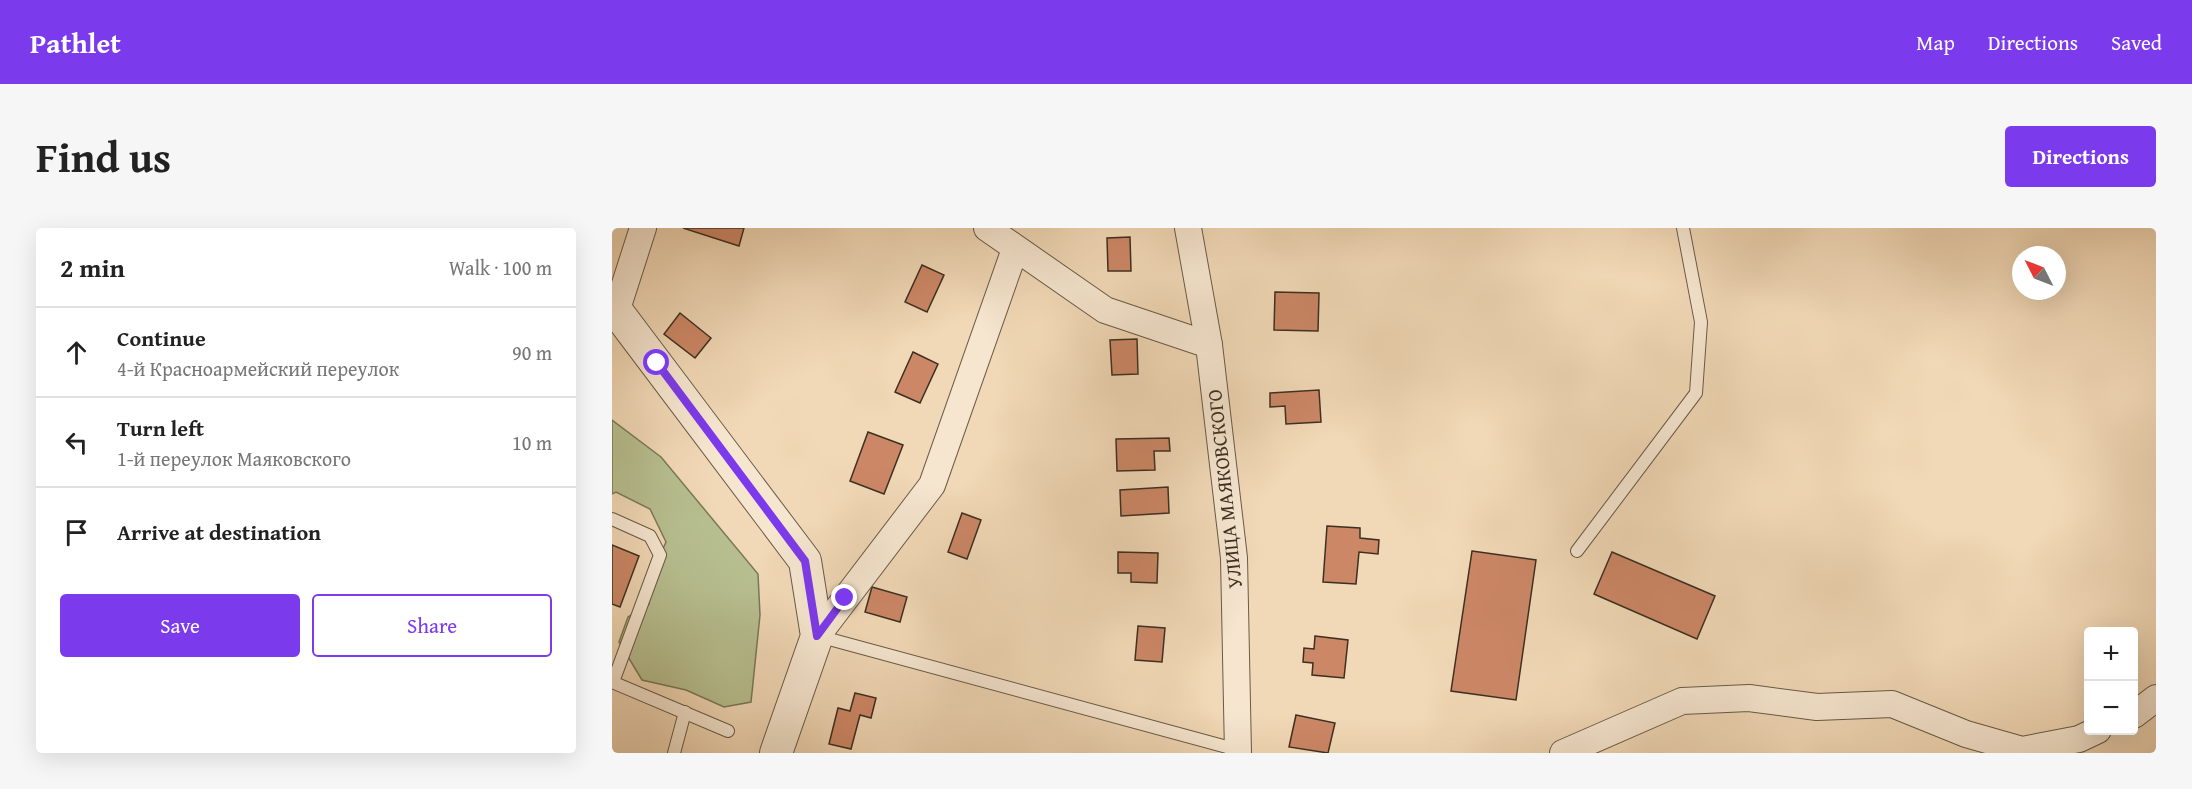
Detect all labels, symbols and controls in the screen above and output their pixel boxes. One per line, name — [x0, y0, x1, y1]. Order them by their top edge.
text: Pathlet — [30, 22, 121, 63]
text: Map — [1916, 27, 1955, 58]
text: Directions — [1988, 27, 2078, 58]
text: Saved — [2111, 27, 2162, 58]
text: Find us — [36, 126, 171, 187]
button: Directions — [2005, 126, 2156, 187]
north arrow — [2012, 246, 2066, 300]
text: 2 min — [60, 248, 125, 287]
text: Walk · 100 m — [449, 253, 552, 282]
text: Continue — [117, 322, 206, 354]
icon: ahead — [60, 336, 93, 369]
text: 90 m — [512, 338, 552, 367]
route start — [643, 349, 669, 375]
text: 4-й Красноармейский переулок — [117, 354, 399, 383]
street label: УЛИЦА МАЯКОВСКОГО — [1199, 388, 1249, 590]
text: Turn left — [117, 412, 204, 444]
icon: left — [60, 426, 93, 459]
text: 10 m — [512, 428, 552, 457]
text: 1-й переулок Маяковского — [117, 444, 351, 473]
icon: arrive — [60, 516, 93, 549]
text: Arrive at destination — [117, 516, 321, 548]
route end — [831, 584, 857, 610]
button: Save — [60, 594, 300, 657]
button: Share — [312, 594, 552, 657]
map controls — [2084, 627, 2138, 735]
button: + — [2084, 627, 2138, 681]
button: − — [2084, 681, 2138, 735]

